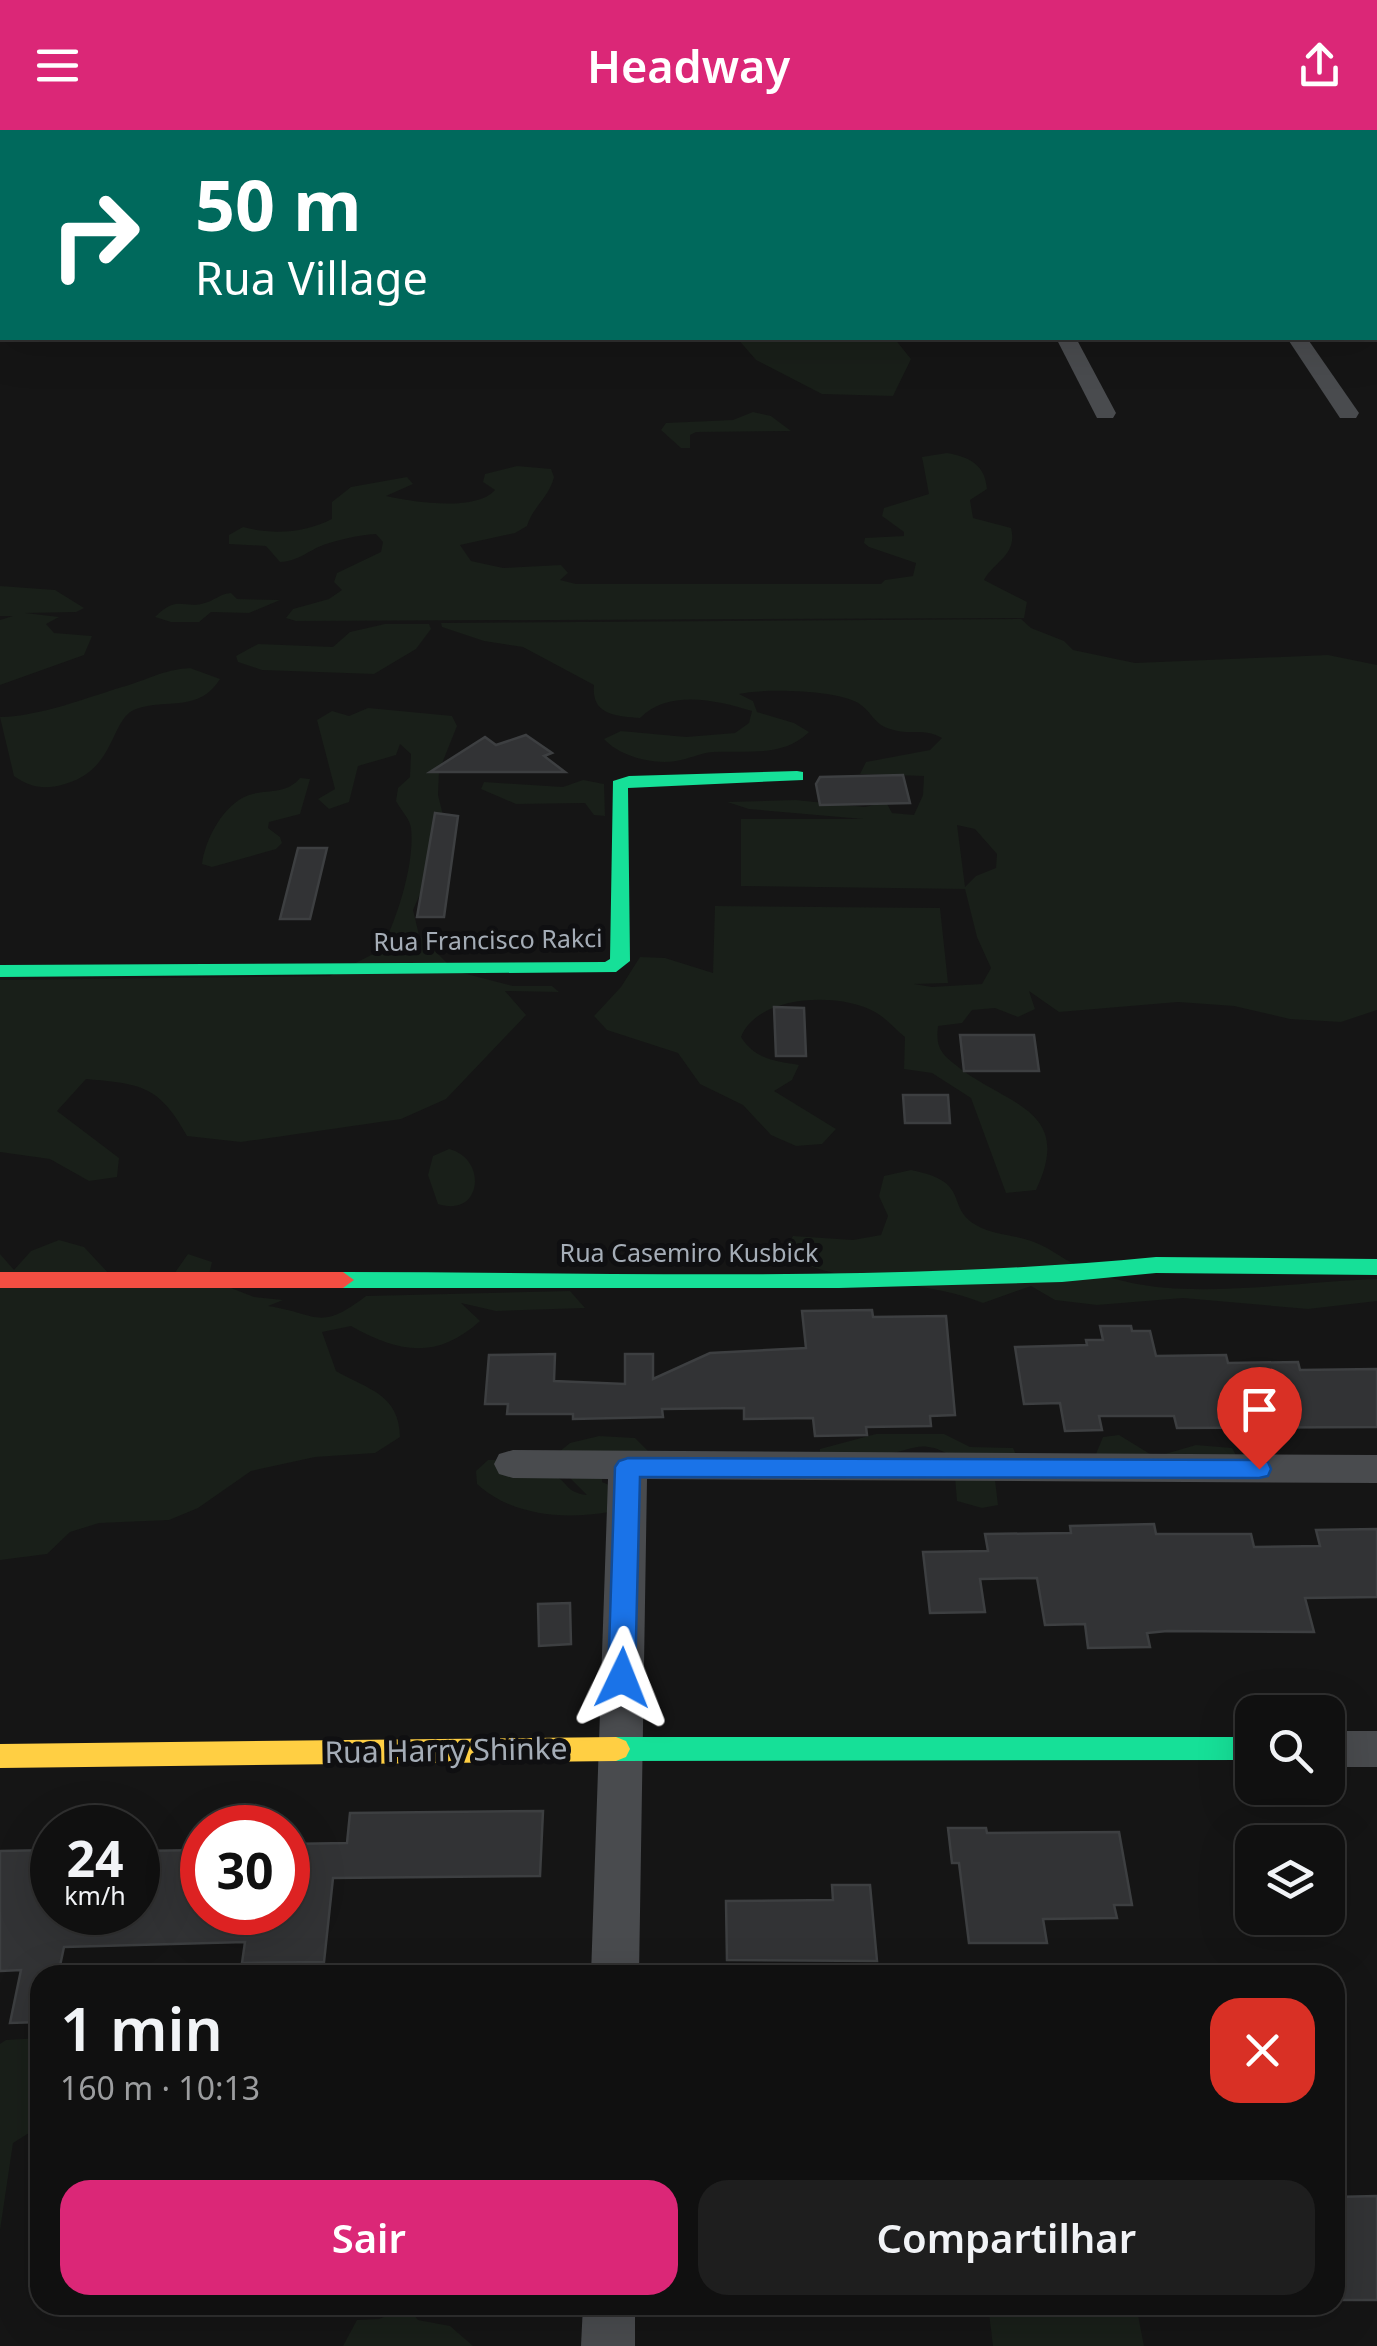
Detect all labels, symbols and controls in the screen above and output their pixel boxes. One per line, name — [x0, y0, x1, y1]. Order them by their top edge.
text: Headway — [587, 35, 790, 96]
icon: menu — [30, 38, 85, 93]
icon: share — [1292, 38, 1347, 93]
text: 50 m — [195, 156, 362, 252]
icon: right — [30, 170, 160, 300]
text: Rua Village — [195, 247, 428, 308]
street label: Rua Francisco Rakci — [373, 920, 603, 958]
street label: Rua Casemiro Kusbick — [560, 1235, 819, 1269]
pin — [1217, 1367, 1302, 1470]
icon: arrive — [1232, 1382, 1287, 1437]
position arrow — [570, 1626, 674, 1730]
map controls — [1235, 1695, 1345, 1935]
button: search — [1235, 1695, 1345, 1805]
street label: Rua Harry Shinke — [324, 1727, 568, 1772]
speed limit sign: 30 — [180, 1805, 310, 1935]
text: 24 — [66, 1824, 124, 1892]
button: layers — [1235, 1825, 1345, 1935]
text: km/h — [64, 1878, 126, 1912]
text: 1 min — [60, 1987, 223, 2069]
button: close — [1210, 1998, 1315, 2103]
text: 160 m · 10:13 — [60, 2066, 260, 2109]
button: Sair — [60, 2180, 678, 2295]
button: Compartilhar — [698, 2180, 1315, 2295]

